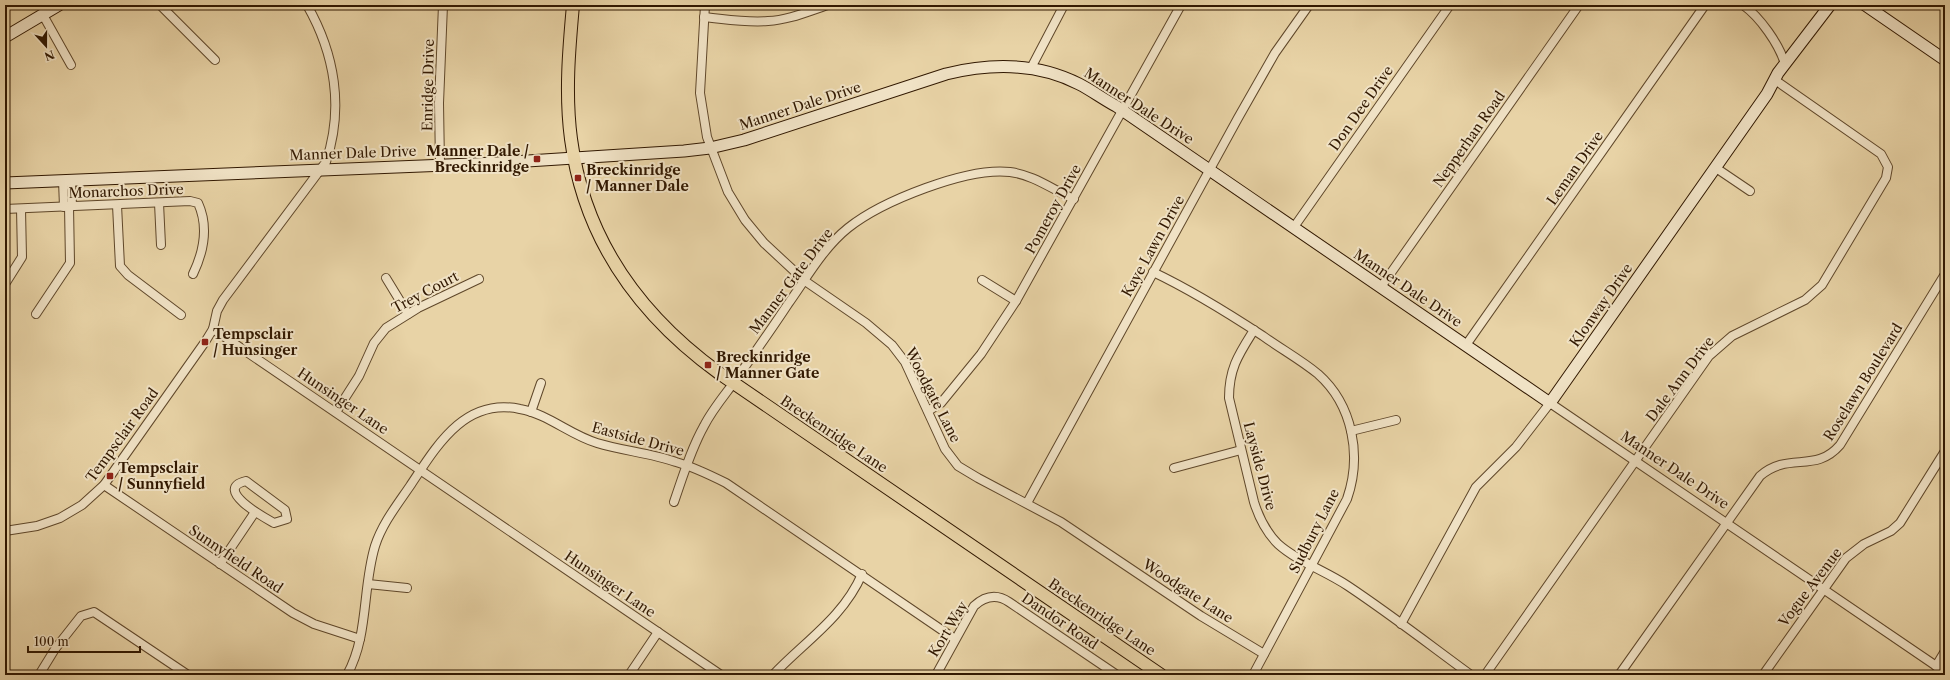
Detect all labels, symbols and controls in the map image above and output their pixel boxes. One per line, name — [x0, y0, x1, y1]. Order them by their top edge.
north arrow — [26, 26, 66, 66]
street label: Enridge Drive — [418, 39, 438, 131]
text: N — [42, 47, 57, 64]
street label: Don Dee Drive — [1325, 62, 1397, 154]
street label: Manner Dale Drive — [1081, 64, 1197, 148]
street label: Manner Dale Drive — [737, 78, 863, 134]
street label: Nepperhan Road — [1429, 87, 1509, 191]
street label: Leman Drive — [1543, 127, 1607, 209]
street label: Manner Dale Drive — [289, 142, 417, 164]
place label: Manner Dale / Breckinridge — [426, 142, 529, 176]
marker: Manner Dale / Breckinridge — [532, 154, 542, 164]
place label: Breckinridge / Manner Dale — [586, 161, 689, 195]
street label: Pomeroy Drive — [1021, 161, 1085, 257]
marker: Breckinridge / Manner Dale — [573, 173, 583, 183]
street label: Monarchos Drive — [68, 180, 184, 202]
street label: Kaye Lawn Drive — [1118, 192, 1188, 300]
street label: Manner Gate Drive — [745, 224, 837, 337]
street label: Manner Dale Drive — [1350, 245, 1466, 331]
street label: Klonway Drive — [1566, 260, 1636, 350]
street label: Trey Court — [389, 267, 461, 317]
street label: Roselawn Boulevard — [1819, 319, 1907, 444]
place label: Tempsclair / Hunsinger — [213, 325, 298, 359]
street label: Dale Ann Drive — [1642, 333, 1718, 425]
marker: Tempsclair / Hunsinger — [200, 337, 210, 347]
street label: Woodgate Lane — [901, 344, 965, 446]
place label: Breckinridge / Manner Gate — [716, 348, 819, 382]
marker: Breckinridge / Manner Gate — [703, 360, 713, 370]
street label: Hunsinger Lane — [294, 364, 392, 438]
street label: Tempsclair Road — [82, 384, 162, 486]
street label: Breckenridge Lane — [777, 391, 891, 477]
street label: Eastside Drive — [590, 418, 686, 460]
street label: Layside Drive — [1240, 420, 1280, 512]
street label: Manner Dale Drive — [1617, 427, 1733, 513]
place label: Tempsclair / Sunnyfield — [118, 459, 206, 493]
marker: Tempsclair / Sunnyfield — [105, 471, 115, 481]
street label: Sudbury Lane — [1285, 485, 1343, 576]
street label: Sunnyfield Road — [185, 521, 287, 597]
street label: Vogue Avenue — [1774, 544, 1846, 631]
street label: Hunsinger Lane — [561, 547, 659, 621]
street label: Woodgate Lane — [1139, 555, 1237, 627]
street label: Breckenridge Lane — [1045, 574, 1159, 660]
street label: Dandor Road — [1018, 589, 1102, 653]
street label: Kort Way — [924, 598, 972, 660]
scale bar — [28, 628, 140, 654]
text: 100 m — [34, 634, 69, 649]

